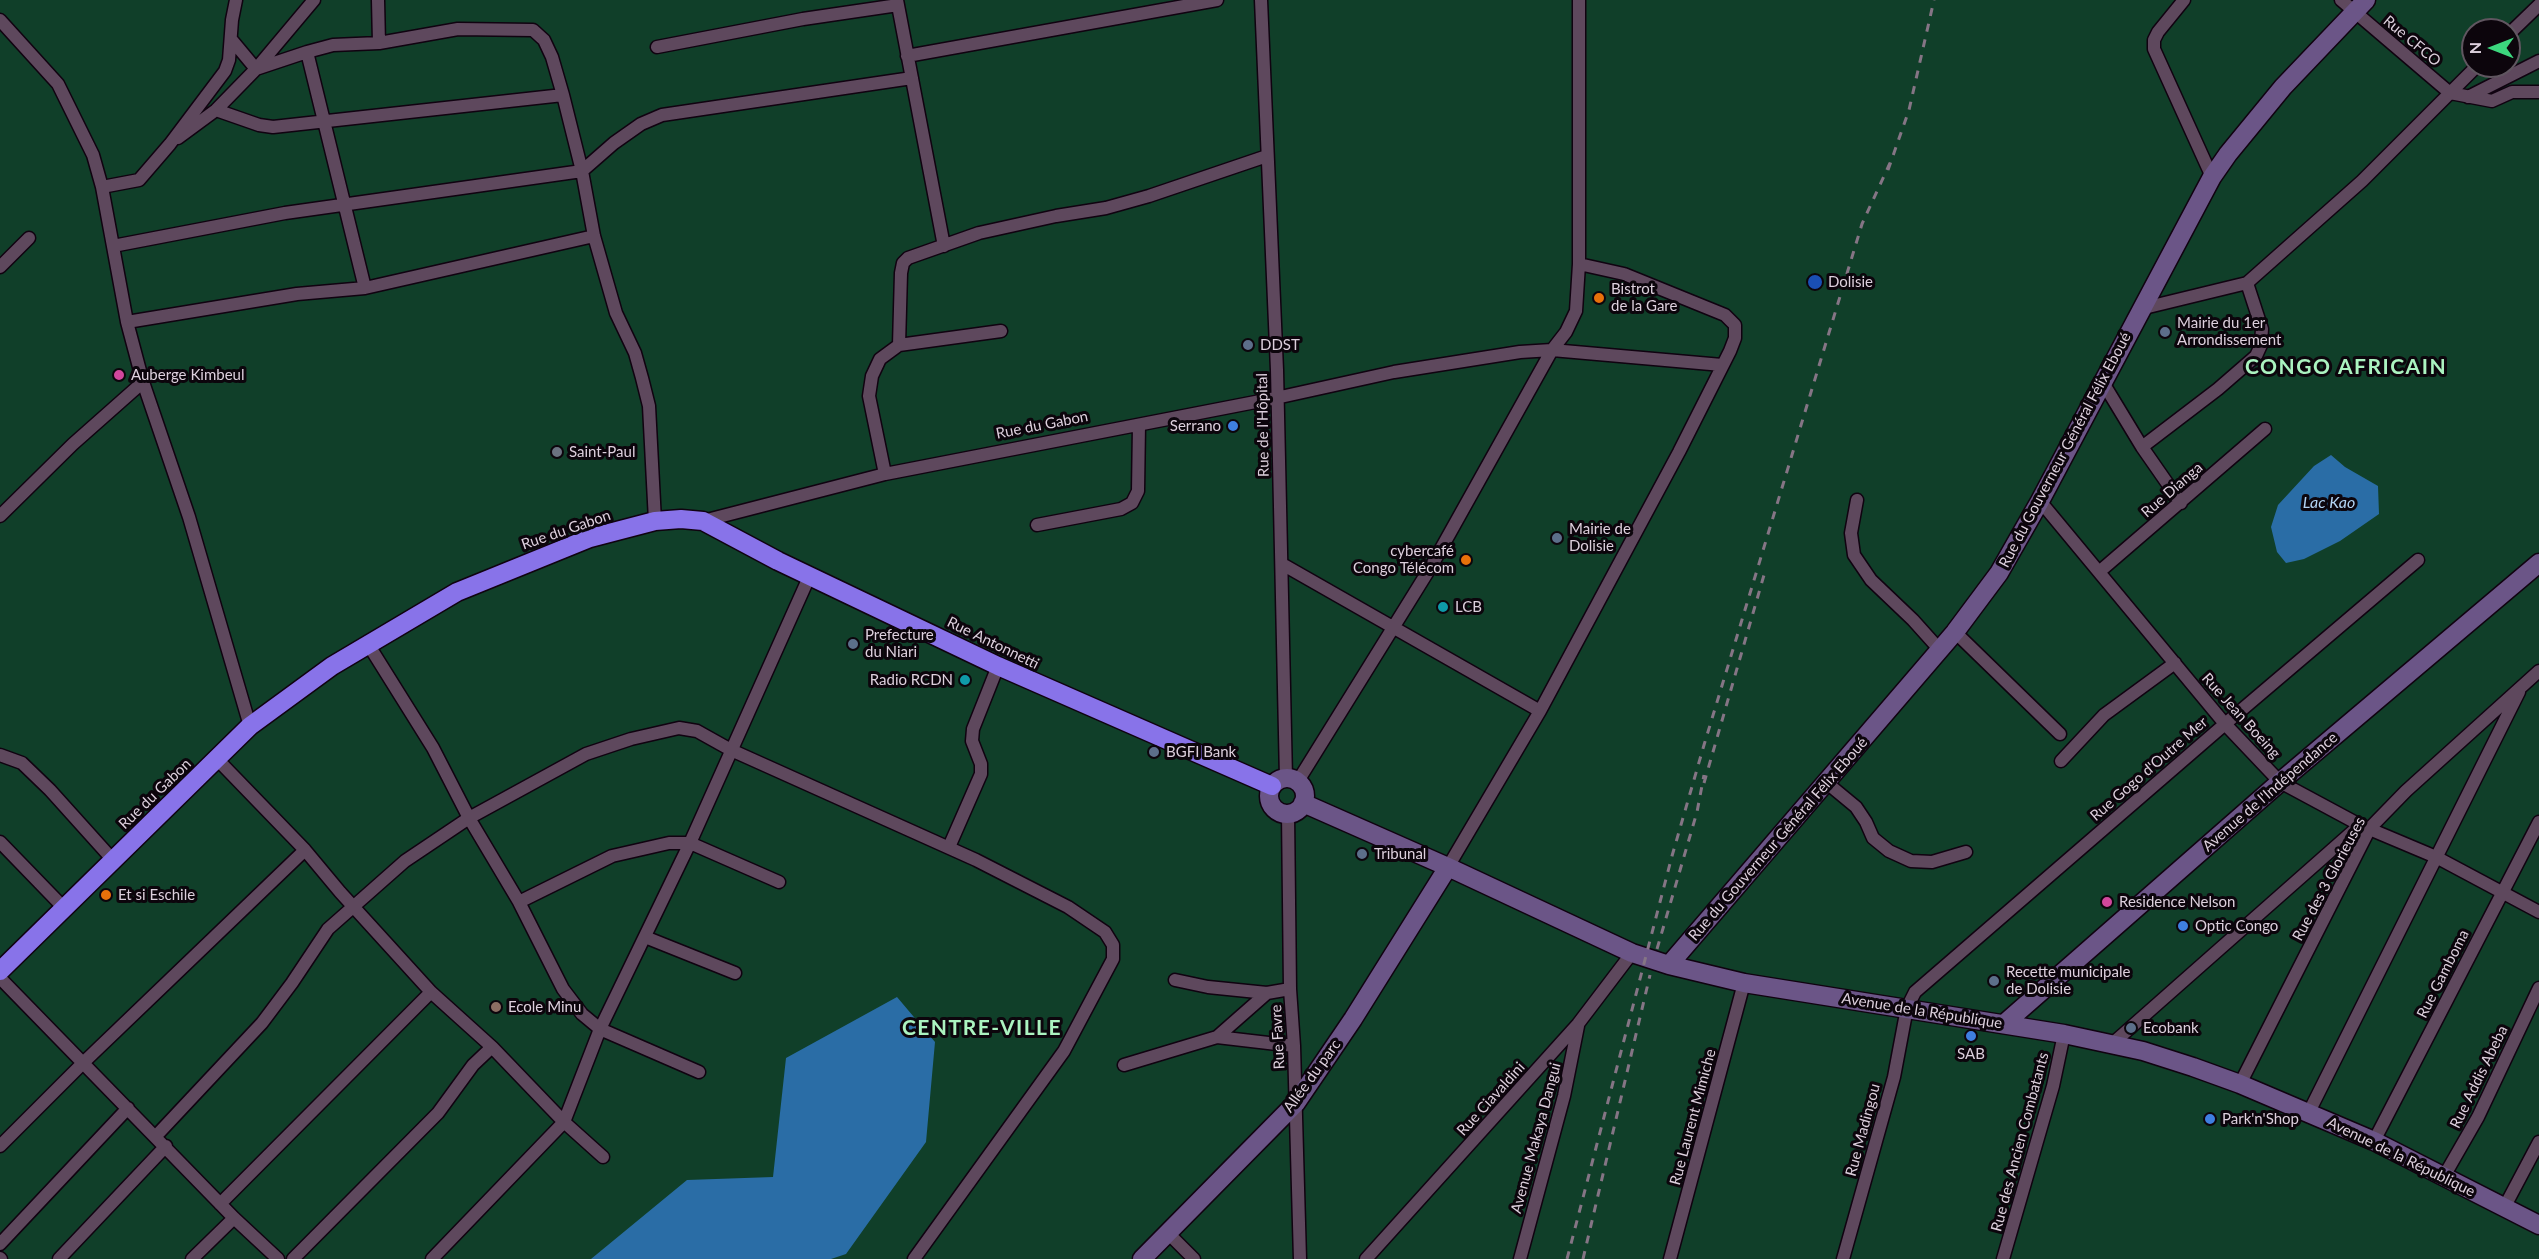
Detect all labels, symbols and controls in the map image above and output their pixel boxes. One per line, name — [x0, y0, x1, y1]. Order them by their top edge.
street label: Rue CFCO — [2380, 12, 2444, 70]
north arrow — [2461, 18, 2521, 78]
text: N — [2465, 42, 2484, 54]
marker: Dolisie — [1806, 273, 1824, 291]
place label: Dolisie — [1828, 273, 1873, 291]
place label: Bistrot de la Gare — [1611, 280, 1677, 315]
marker: Bistrot de la Gare — [1592, 291, 1606, 305]
place label: Mairie du 1er Arrondissement — [2177, 314, 2281, 349]
marker: Mairie du 1er Arrondissement — [2158, 325, 2172, 339]
street label: Rue du Gouverneur Général Félix Eboué — [1995, 329, 2135, 571]
place label: DDST — [1260, 336, 1300, 354]
marker: DDST — [1241, 338, 1255, 352]
district label: CONGO AFRICAIN — [2245, 354, 2447, 380]
place label: Auberge Kimbeul — [131, 366, 244, 384]
marker: Auberge Kimbeul — [112, 368, 126, 382]
street label: Rue de l'Hôpital — [1253, 373, 1273, 477]
street label: Rue du Gabon — [994, 407, 1090, 443]
place label: Serrano — [1170, 417, 1221, 435]
marker: Serrano — [1226, 419, 1240, 433]
place label: Saint-Paul — [569, 443, 635, 461]
marker: Saint-Paul — [550, 445, 564, 459]
street label: Rue Dianga — [2138, 459, 2206, 521]
water label: Lac Kao — [2303, 493, 2355, 513]
street label: Rue du Gabon — [519, 506, 613, 554]
place label: Mairie de Dolisie — [1569, 520, 1631, 555]
marker: Mairie de Dolisie — [1550, 531, 1564, 545]
place label: cybercafé Congo Télécom — [1353, 542, 1454, 577]
marker: cybercafé Congo Télécom — [1459, 553, 1473, 567]
place label: LCB — [1455, 598, 1482, 616]
marker: LCB — [1436, 600, 1450, 614]
street label: Rue Antonnetti — [944, 613, 1042, 673]
place label: Prefecture du Niari — [865, 626, 934, 661]
marker: Prefecture du Niari — [846, 637, 860, 651]
street label: Rue Jean Boeing — [2198, 670, 2284, 762]
place label: Radio RCDN — [870, 671, 953, 689]
marker: Radio RCDN — [958, 673, 972, 687]
street label: Rue Gogo d'Outre Mer — [2087, 713, 2211, 825]
street label: Avenue de l'Indépendance — [2199, 728, 2341, 856]
street label: Rue du Gouverneur Général Félix Eboué — [1685, 734, 1871, 944]
place label: BGFI Bank — [1166, 743, 1236, 761]
marker: BGFI Bank — [1147, 745, 1161, 759]
street label: Rue du Gabon — [115, 755, 195, 833]
street label: Rue des 3 Glorieuses — [2289, 814, 2369, 944]
place label: Tribunal — [1374, 845, 1426, 863]
marker: Tribunal — [1355, 847, 1369, 861]
place label: Et si Eschile — [118, 886, 195, 904]
marker: Et si Eschile — [99, 888, 113, 902]
place label: Residence Nelson — [2119, 893, 2235, 911]
marker: Residence Nelson — [2100, 895, 2114, 909]
place label: Optic Congo — [2195, 917, 2278, 935]
marker: Optic Congo — [2176, 919, 2190, 933]
street label: Rue Gamboma — [2413, 927, 2473, 1021]
place label: Recette municipale de Dolisie — [2006, 963, 2130, 998]
marker: Recette municipale de Dolisie — [1987, 974, 2001, 988]
street label: Avenue de la République — [1840, 989, 2004, 1033]
place label: Ecole Minu — [508, 998, 581, 1016]
marker: Ecole Minu — [489, 1000, 503, 1014]
street label: Rue Favre — [1267, 1004, 1289, 1070]
district label: CENTRE-VILLE — [902, 1015, 1062, 1041]
place label: Ecobank — [2143, 1019, 2199, 1037]
marker: Ecobank — [2124, 1021, 2138, 1035]
street label: Rue Addis Abeba — [2446, 1023, 2512, 1131]
marker: SAB — [1964, 1029, 1978, 1043]
street label: Allée du parc — [1280, 1036, 1344, 1116]
place label: SAB — [1957, 1045, 1985, 1063]
street label: Rue Laurent Mimiche — [1666, 1047, 1720, 1187]
street label: Rue des Ancien Combatants — [1987, 1050, 2053, 1234]
street label: Rue Ciavaldini — [1453, 1059, 1529, 1139]
street label: Avenue Makaya Dangui — [1507, 1061, 1565, 1215]
street label: Rue Madingou — [1842, 1082, 1884, 1178]
place label: Park'n'Shop — [2222, 1110, 2299, 1128]
marker: Park'n'Shop — [2203, 1112, 2217, 1126]
street label: Avenue de la République — [2324, 1113, 2478, 1201]

